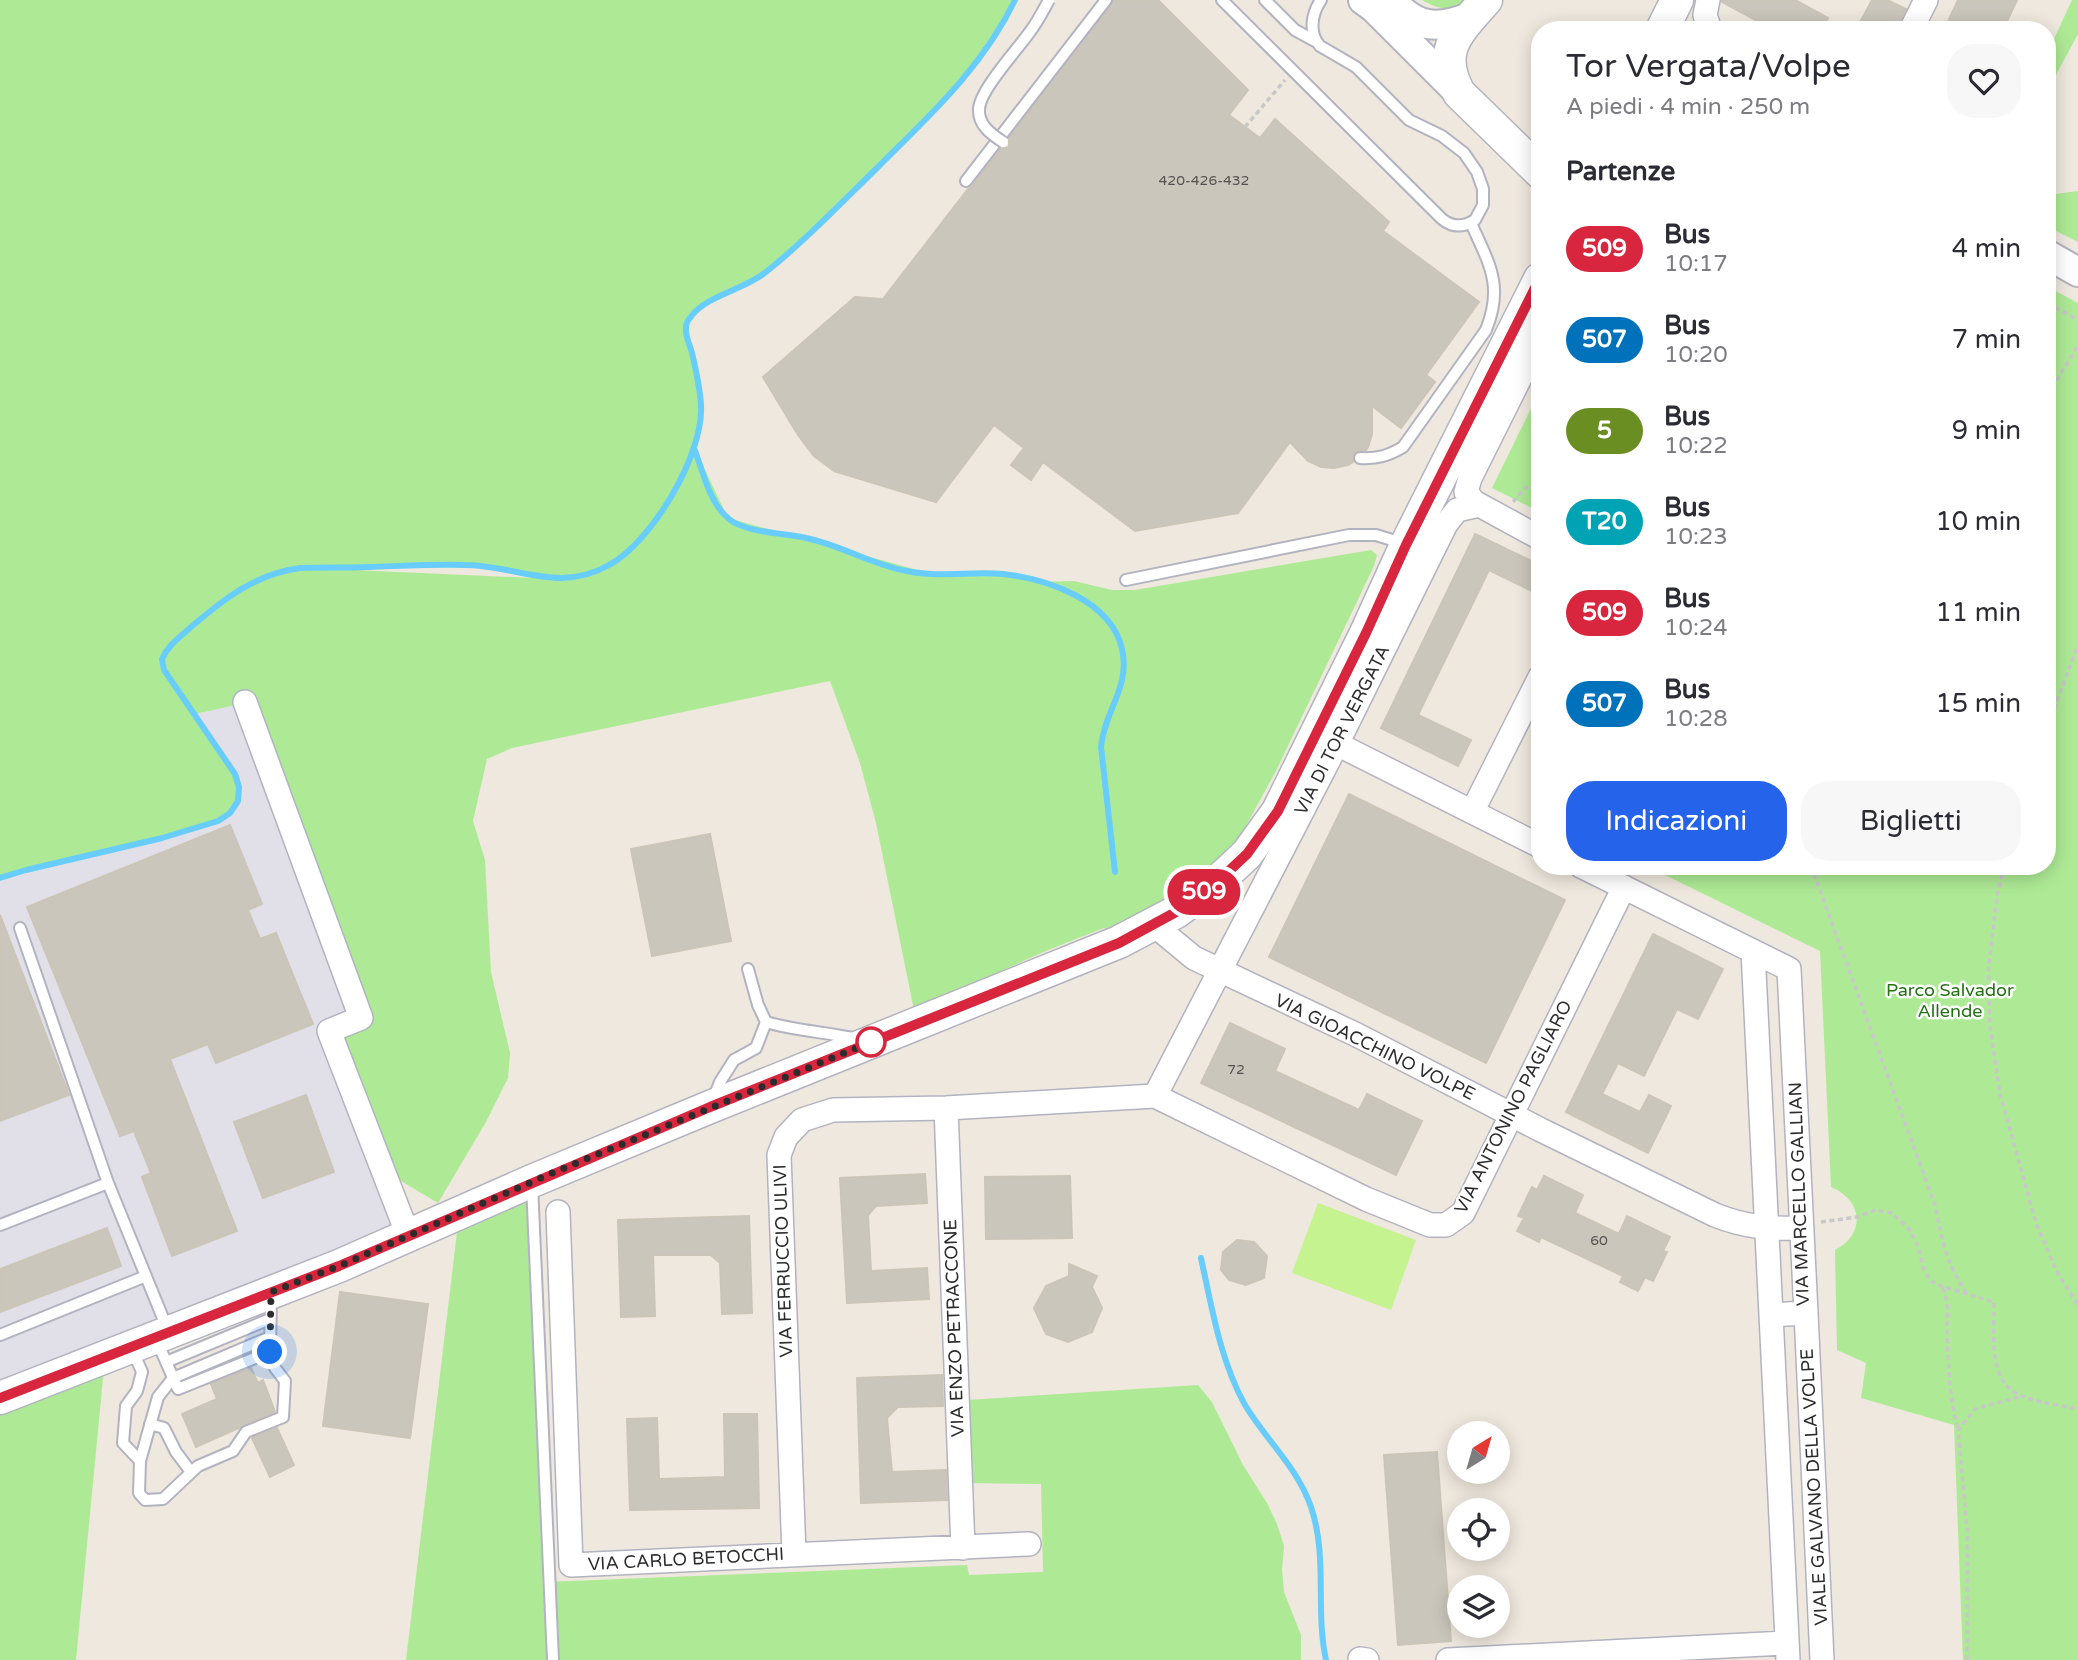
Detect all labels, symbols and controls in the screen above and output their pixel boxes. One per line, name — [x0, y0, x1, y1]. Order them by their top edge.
button: heart — [1947, 44, 2021, 118]
text: Tor Vergata/Volpe — [1566, 47, 1851, 86]
text: A piedi · 4 min · 250 m — [1566, 93, 1810, 121]
text: Partenze — [1566, 156, 1675, 187]
house number: 420-426-432 — [1159, 172, 1249, 189]
text: Bus — [1664, 219, 1710, 250]
text: 4 min — [1952, 233, 2021, 264]
text: 509 — [1582, 234, 1627, 263]
text: 10:17 — [1664, 250, 1728, 278]
text: Bus — [1664, 310, 1710, 341]
text: 7 min — [1952, 324, 2021, 355]
text: 507 — [1582, 325, 1627, 354]
text: 10:20 — [1664, 341, 1728, 369]
text: Bus — [1664, 401, 1710, 432]
text: 9 min — [1952, 415, 2021, 446]
text: 5 — [1597, 416, 1612, 445]
text: 10:22 — [1664, 432, 1728, 460]
text: Bus — [1664, 492, 1710, 523]
text: 10 min — [1935, 506, 2021, 537]
text: T20 — [1582, 507, 1627, 536]
text: 10:23 — [1664, 523, 1728, 551]
text: Bus — [1664, 583, 1710, 614]
text: 11 min — [1935, 597, 2021, 628]
text: 509 — [1582, 598, 1627, 627]
text: 10:24 — [1664, 614, 1728, 642]
street label: VIA DI TOR VERGATA — [1290, 641, 1394, 819]
text: Bus — [1664, 674, 1710, 705]
text: 15 min — [1935, 688, 2021, 719]
text: 507 — [1582, 689, 1627, 718]
text: 10:28 — [1664, 705, 1728, 733]
button: Indicazioni — [1566, 781, 1787, 861]
button: Biglietti — [1801, 781, 2021, 861]
line badge: 509 — [1164, 869, 1244, 915]
text: 509 — [1181, 877, 1227, 906]
park label: Parco Salvador Allende — [1886, 979, 2014, 1022]
street label: VIA GIOACCHINO VOLPE — [1271, 989, 1479, 1105]
street label: VIA ANTONINO PAGLIARO — [1450, 997, 1576, 1217]
unlabelled marker — [856, 1027, 886, 1057]
house number: 72 — [1227, 1061, 1245, 1078]
street label: VIA MARCELLO GALLIAN — [1784, 1082, 1814, 1306]
street label: VIA FERRUCCIO ULIVI — [769, 1164, 797, 1358]
street label: VIA ENZO PETRACCONE — [939, 1219, 969, 1437]
house number: 60 — [1590, 1232, 1608, 1249]
your location — [252, 1334, 287, 1369]
street label: VIALE GALVANO DELLA VOLPE — [1796, 1348, 1832, 1626]
north arrow — [1447, 1421, 1510, 1484]
map controls — [1447, 1421, 1510, 1638]
button: locate — [1447, 1498, 1510, 1561]
street label: VIA CARLO BETOCCHI — [587, 1543, 785, 1575]
button: layers — [1447, 1575, 1510, 1638]

